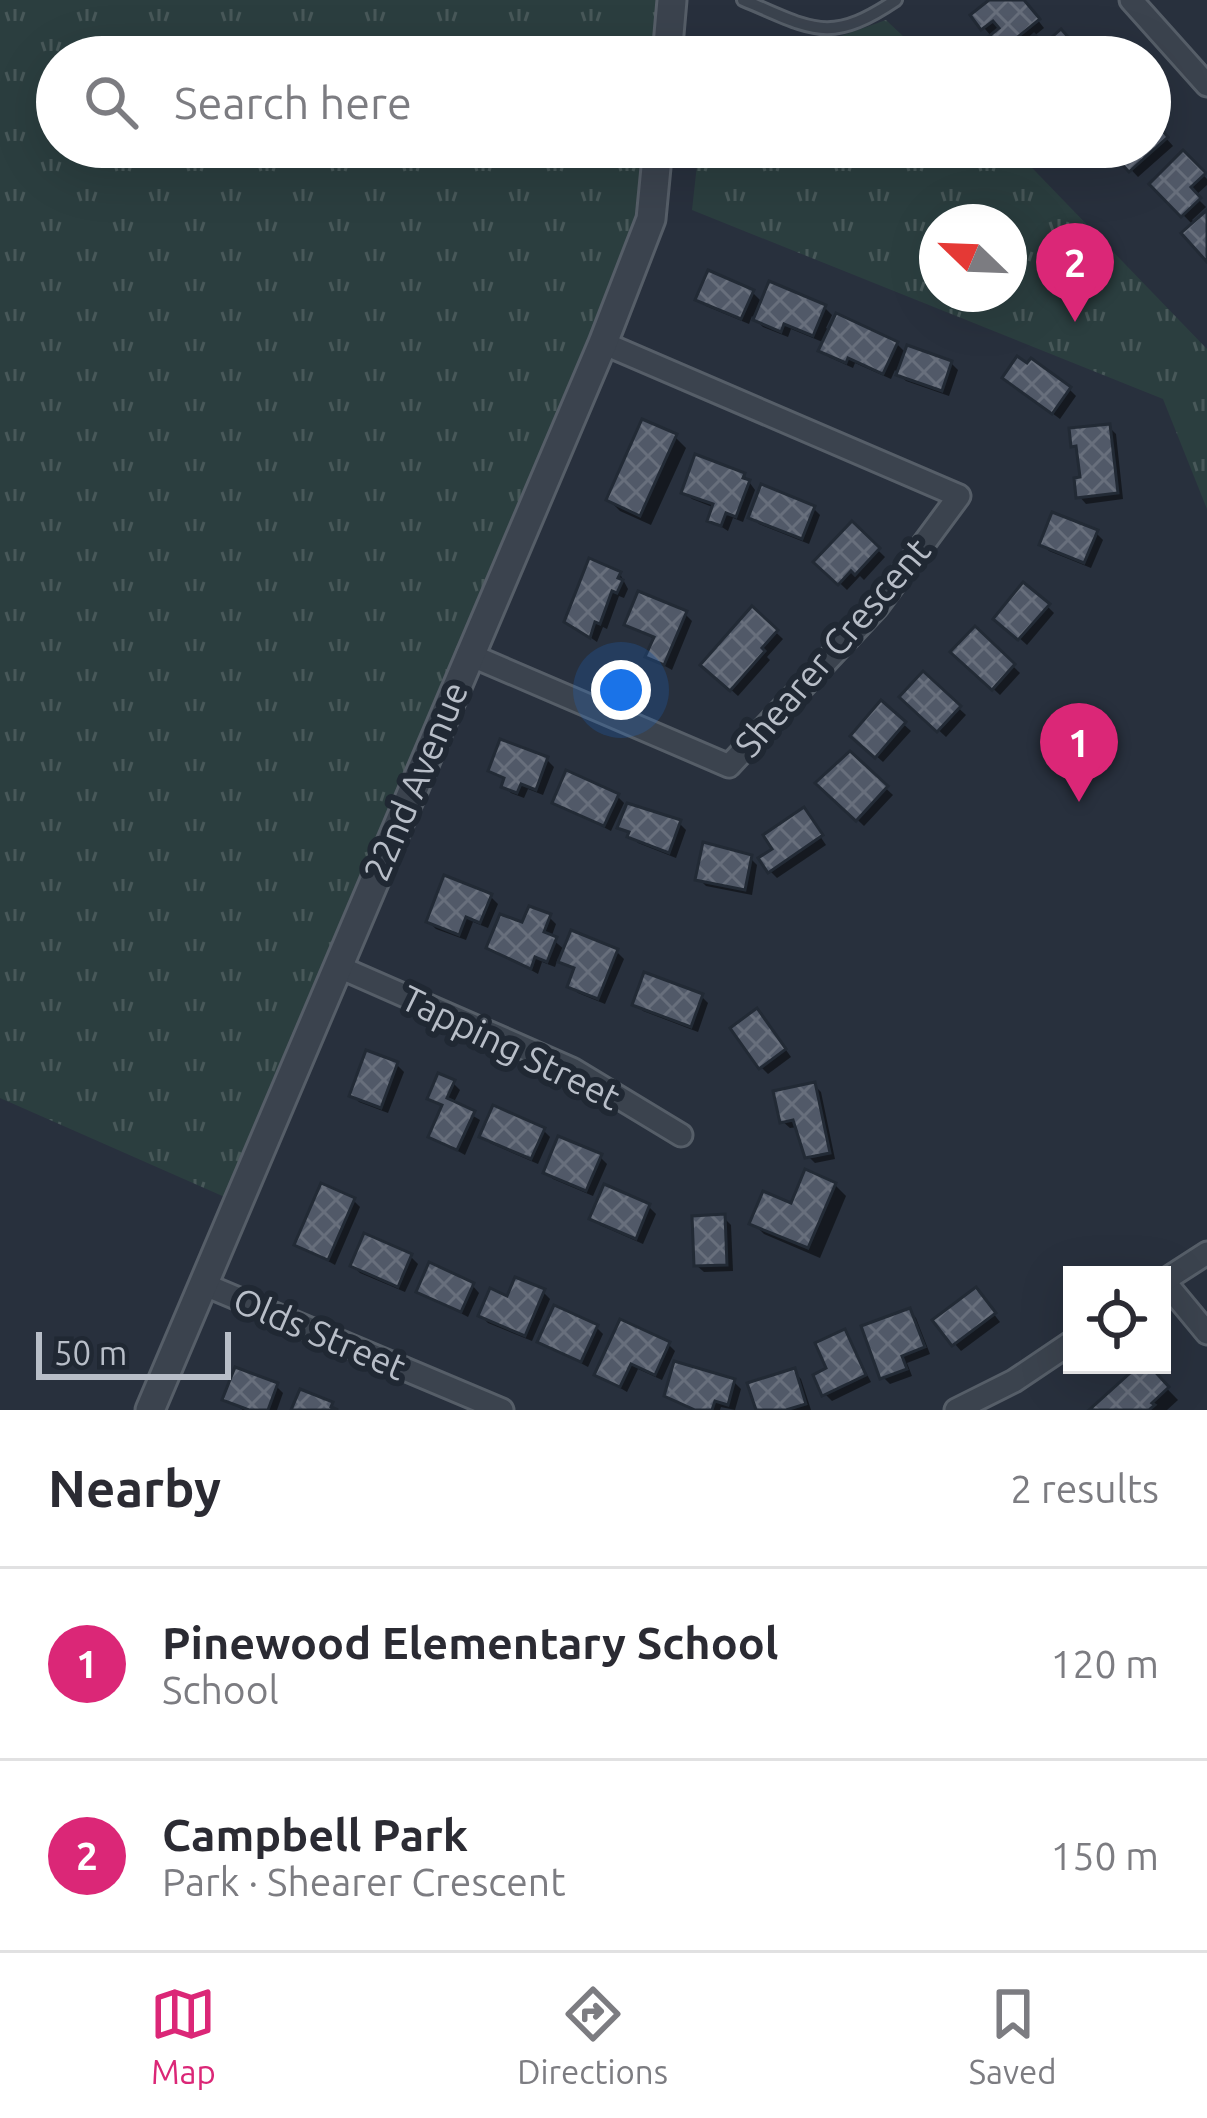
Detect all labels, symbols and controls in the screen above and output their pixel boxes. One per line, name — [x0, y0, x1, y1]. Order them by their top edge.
search box — [36, 36, 1171, 168]
icon: search — [78, 69, 144, 135]
text: Search here — [174, 77, 412, 128]
north arrow — [919, 204, 1027, 312]
pin: 2 — [1036, 223, 1114, 322]
street label: Shearer Crescent — [726, 530, 938, 764]
your location — [591, 660, 651, 720]
street label: 22nd Avenue — [355, 676, 475, 886]
pin: 1 — [1040, 703, 1118, 802]
street label: Tapping Street — [395, 976, 627, 1118]
map controls — [1063, 1266, 1171, 1374]
button: locate — [1063, 1266, 1171, 1374]
street label: Olds Street — [228, 1278, 412, 1388]
scale bar — [36, 1326, 231, 1379]
text: 50 m — [54, 1334, 127, 1371]
text: Nearby — [48, 1459, 221, 1517]
text: 2 results — [1010, 1467, 1159, 1510]
text: Pinewood Elementary School — [162, 1617, 778, 1668]
text: 1 — [76, 1642, 98, 1685]
text: 120 m — [1050, 1642, 1159, 1685]
text: School — [162, 1668, 279, 1711]
text: Campbell Park — [162, 1809, 468, 1860]
text: 2 — [76, 1834, 98, 1877]
text: 150 m — [1050, 1834, 1159, 1877]
text: Park · Shearer Crescent — [162, 1860, 565, 1903]
tab: Map — [150, 1981, 216, 2090]
tab: Directions — [517, 1981, 668, 2090]
tab: Saved — [969, 1981, 1057, 2090]

